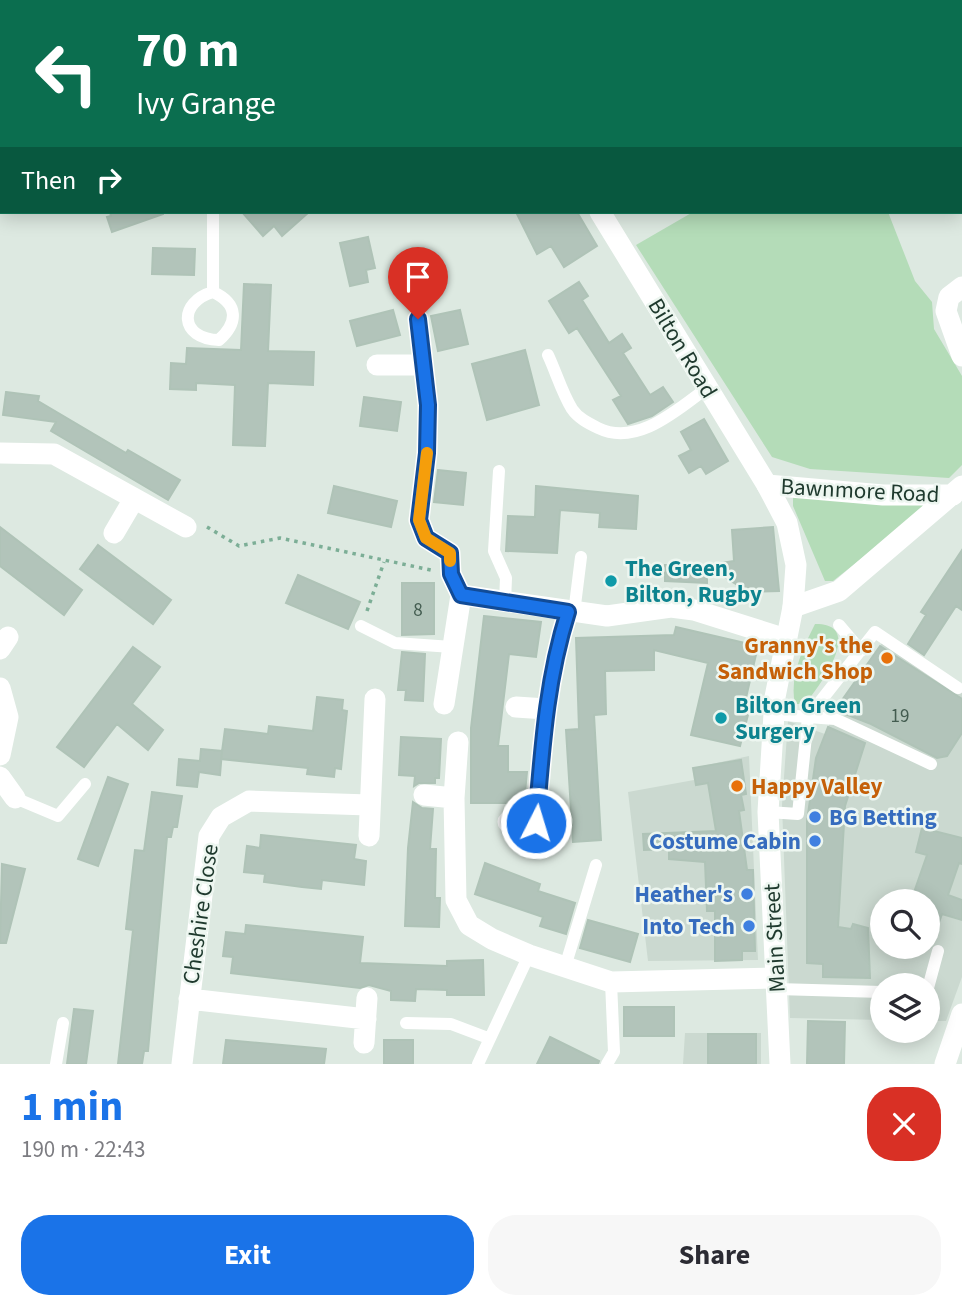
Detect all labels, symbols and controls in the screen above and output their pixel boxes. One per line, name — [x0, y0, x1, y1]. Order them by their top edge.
text: 70 m — [136, 16, 240, 86]
icon: left — [21, 28, 112, 119]
text: Ivy Grange — [136, 81, 276, 127]
icon: right — [90, 161, 128, 199]
text: Then — [21, 162, 76, 199]
pin — [388, 247, 448, 319]
icon: arrive — [399, 258, 437, 296]
street label: Bilton Road — [640, 292, 725, 405]
street label: Bawnmore Road — [780, 470, 940, 511]
place label: The Green, Bilton, Rugby — [625, 552, 762, 611]
marker: The Green, Bilton, Rugby — [603, 573, 619, 589]
house number: 8 — [413, 597, 423, 624]
place label: Granny's the Sandwich Shop — [717, 629, 873, 688]
marker: Granny's the Sandwich Shop — [879, 650, 895, 666]
place label: Bilton Green Surgery — [735, 689, 861, 748]
house number: 19 — [891, 703, 909, 730]
marker: Bilton Green Surgery — [713, 710, 729, 726]
place label: Happy Valley — [751, 770, 882, 803]
marker: Happy Valley — [729, 778, 745, 794]
position arrow — [499, 786, 573, 860]
place label: BG Betting — [829, 801, 937, 834]
marker: BG Betting — [807, 809, 823, 825]
place label: Costume Cabin — [649, 825, 801, 858]
marker: Costume Cabin — [807, 833, 823, 849]
street label: Cheshire Close — [174, 842, 227, 986]
place label: Heather's — [634, 878, 733, 911]
street label: Main Street — [755, 883, 794, 993]
marker: Heather's — [739, 886, 755, 902]
map controls — [870, 889, 940, 1043]
button: search — [870, 889, 940, 959]
place label: Into Tech — [642, 910, 735, 943]
marker: Into Tech — [741, 918, 757, 934]
button: layers — [870, 973, 940, 1043]
text: 1 min — [21, 1077, 123, 1137]
button: close — [867, 1087, 941, 1161]
text: 190 m · 22:43 — [21, 1133, 145, 1166]
button: Exit — [21, 1215, 474, 1295]
button: Share — [488, 1215, 941, 1295]

